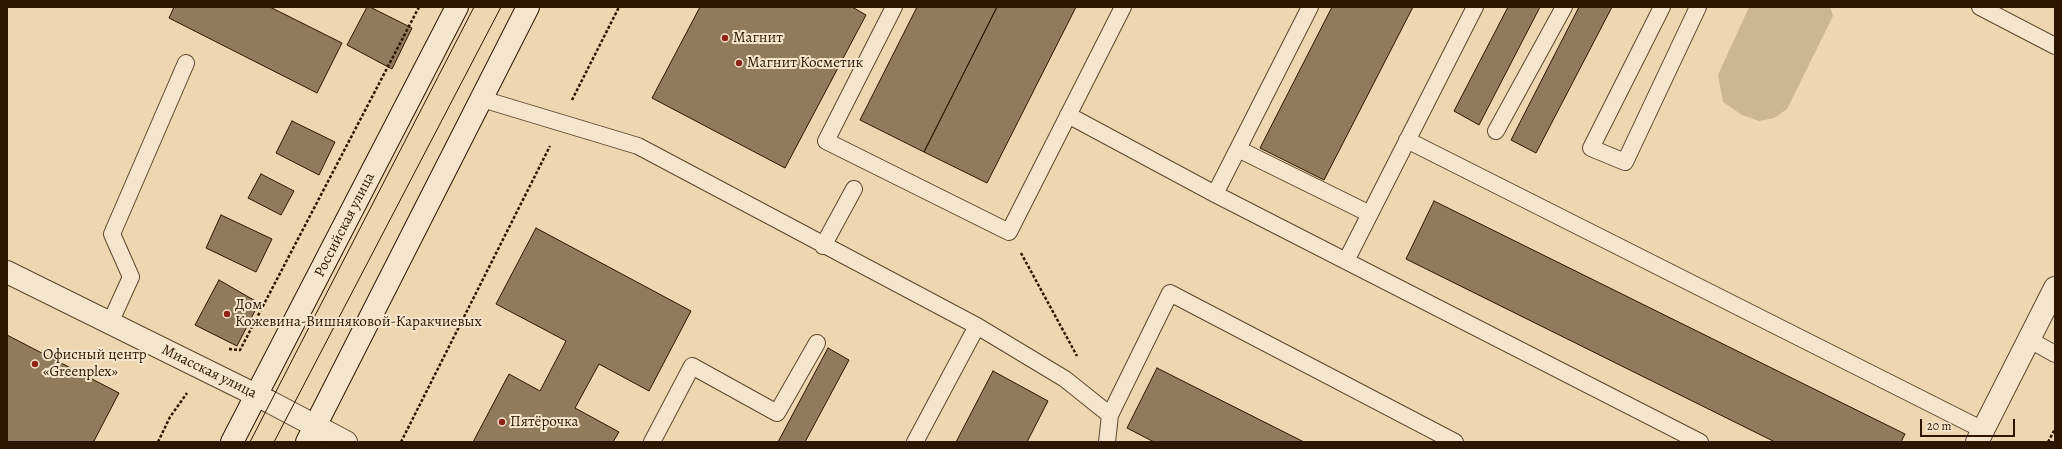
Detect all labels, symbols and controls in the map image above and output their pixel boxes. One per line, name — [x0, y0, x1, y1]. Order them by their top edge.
place label: Магнит — [733, 29, 783, 47]
marker: Магнит — [720, 33, 730, 43]
place label: Магнит Косметик — [747, 54, 863, 72]
marker: Магнит Косметик — [734, 58, 744, 68]
street label: Российская улица — [311, 170, 379, 280]
place label: Дом Кожевина-Вишняковой-Каракчиевых — [235, 296, 482, 331]
marker: Дом Кожевина-Вишняковой-Каракчиевых — [222, 309, 232, 319]
street label: Миасская улица — [158, 341, 260, 403]
place label: Офисный центр «Greenplex» — [43, 346, 147, 381]
marker: Офисный центр «Greenplex» — [30, 359, 40, 369]
scale bar — [1922, 411, 2017, 437]
place label: Пятёрочка — [510, 413, 578, 431]
marker: Пятёрочка — [497, 417, 507, 427]
text: 20 m — [1927, 418, 1951, 434]

